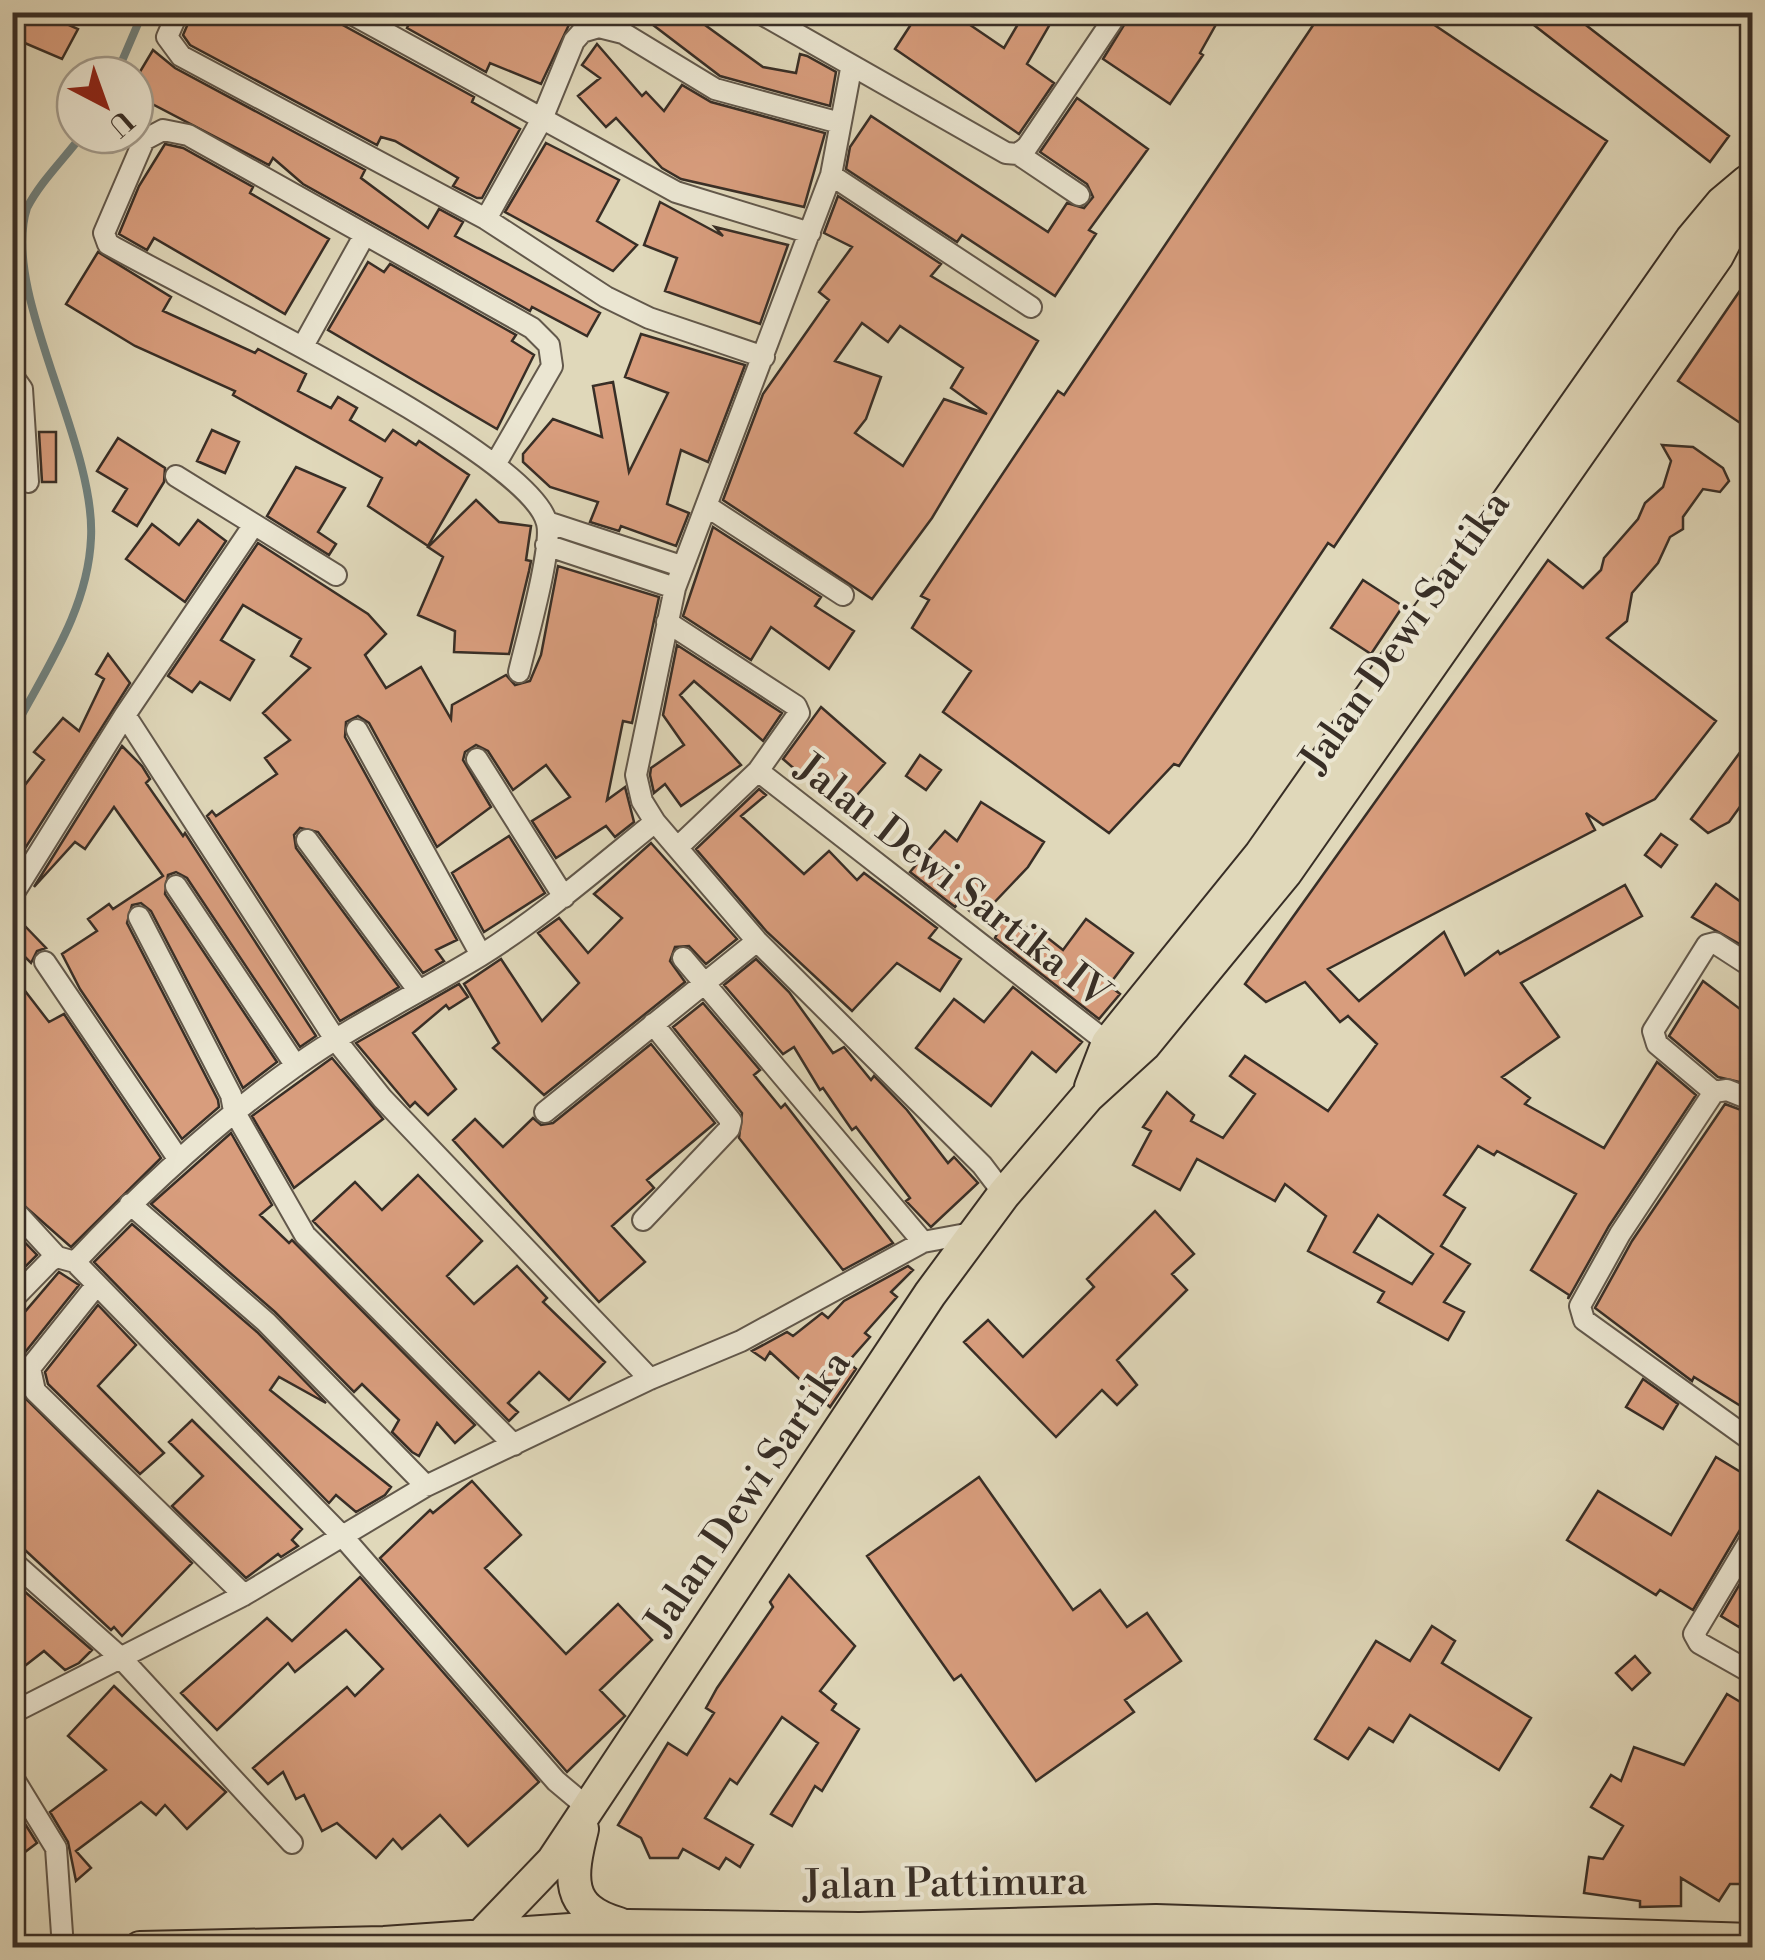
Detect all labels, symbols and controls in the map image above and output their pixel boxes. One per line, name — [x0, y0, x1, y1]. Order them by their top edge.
north arrow — [55, 55, 155, 155]
text: U — [101, 102, 140, 143]
street label: Jalan Dewi Sartika — [1289, 481, 1522, 784]
street label: Jalan Dewi Sartika IV — [784, 742, 1120, 1020]
street label: Jalan Dewi Sartika — [634, 1341, 863, 1647]
street label: Jalan Pattimura — [801, 1857, 1088, 1912]

